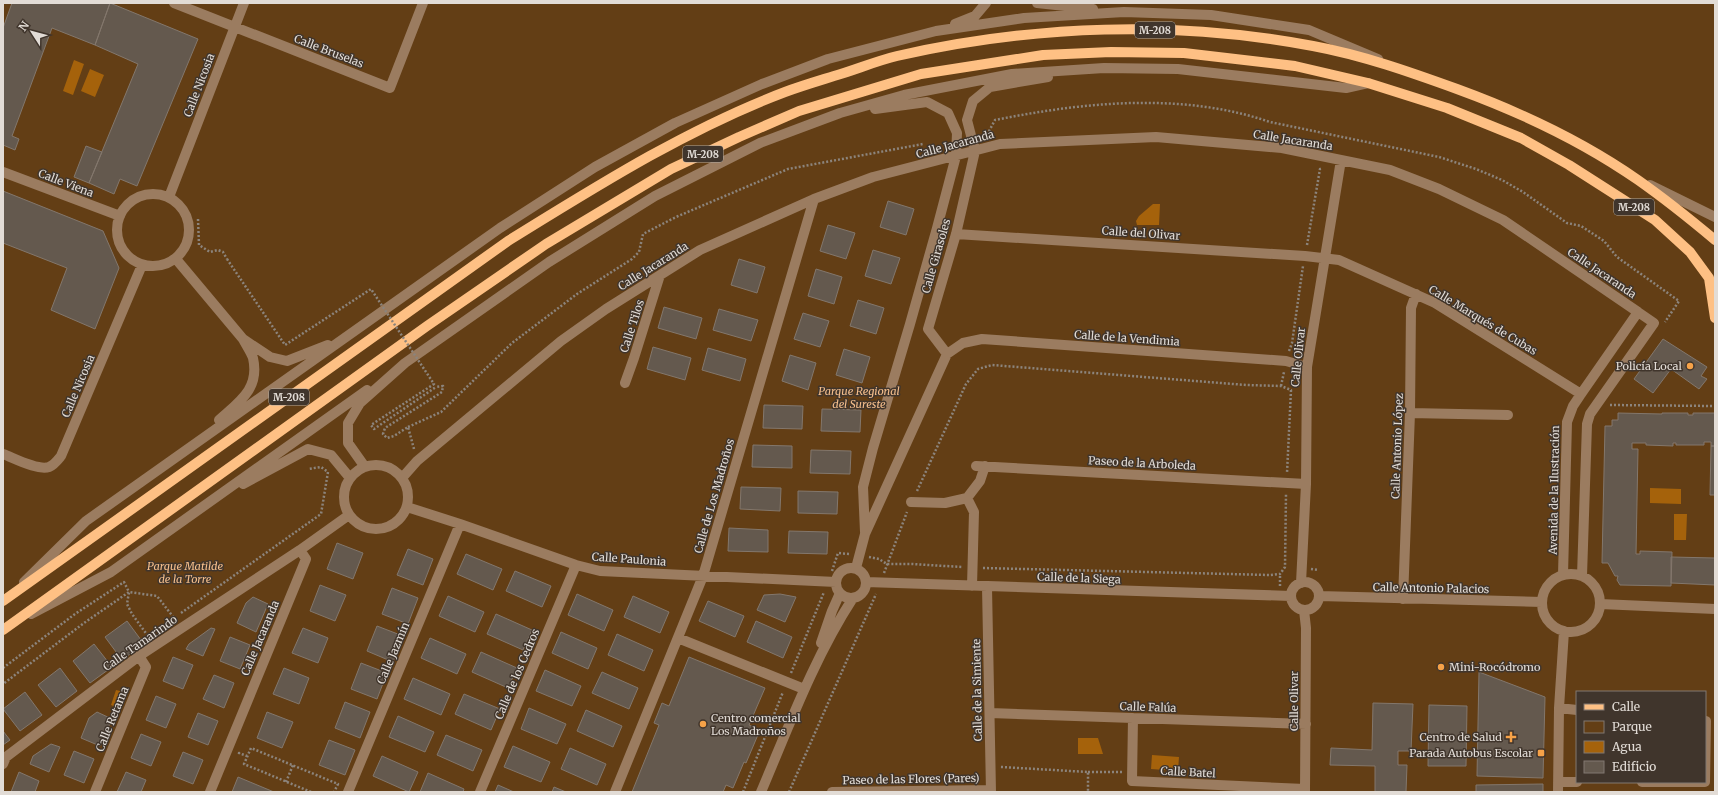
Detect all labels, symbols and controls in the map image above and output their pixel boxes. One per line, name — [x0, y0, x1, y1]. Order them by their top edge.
north arrow — [12, 12, 52, 52]
text: N — [16, 18, 32, 34]
road number: M-208 — [1135, 22, 1175, 38]
street label: Calle Bruselas — [292, 31, 366, 71]
street label: Calle Nicosia — [180, 51, 218, 119]
street label: Calle Jacaranda — [914, 127, 996, 161]
street label: Calle Jacaranda — [1252, 127, 1334, 153]
road number: M-208 — [683, 146, 723, 162]
street label: Calle Viena — [36, 166, 96, 200]
road number: M-208 — [1614, 199, 1654, 215]
street label: Calle Girasoles — [919, 217, 953, 295]
street label: Calle del Olivar — [1101, 223, 1181, 243]
street label: Calle Jacaranda — [615, 239, 691, 293]
street label: Calle Jacaranda — [1565, 245, 1639, 301]
street label: Calle Marqués de Cubas — [1426, 282, 1540, 358]
street label: Calle Tilos — [617, 298, 647, 354]
street label: Calle Olivar — [1288, 326, 1308, 388]
street label: Calle de la Vendimia — [1074, 327, 1180, 349]
street label: Calle Nicosia — [58, 352, 98, 420]
place label: Policía Local — [1616, 359, 1683, 373]
marker: Policía Local — [1685, 361, 1695, 371]
park label: Parque Regional del Sureste — [818, 384, 900, 411]
road number: M-208 — [269, 389, 309, 405]
street label: Calle Antonio López — [1388, 393, 1406, 499]
street label: Avenida de la Ilustración — [1546, 424, 1562, 556]
street label: Calle de Los Madroños — [691, 437, 737, 555]
street label: Paseo de la Arboleda — [1088, 453, 1196, 473]
street label: Calle Paulonia — [591, 549, 667, 569]
park label: Parque Matilde de la Torre — [147, 559, 223, 586]
street label: Calle de la Siega — [1037, 570, 1121, 586]
street label: Calle Antonio Palacios — [1373, 580, 1489, 596]
street label: Calle Jacaranda — [238, 598, 282, 678]
street label: Calle Tamarindo — [100, 612, 180, 674]
street label: Calle Jazmín — [374, 619, 413, 686]
street label: Calle de los Cedros — [492, 626, 542, 722]
street label: Calle de la Simiente — [969, 638, 985, 741]
place label: Mini-Rocódromo — [1449, 660, 1541, 674]
marker: Mini-Rocódromo — [1436, 662, 1446, 672]
street label: Calle Olivar — [1287, 671, 1301, 731]
street label: Calle Retama — [93, 684, 131, 754]
legend — [1576, 691, 1706, 783]
street label: Calle Falúa — [1119, 699, 1177, 715]
text: Calle — [1612, 699, 1640, 714]
place label: Centro comercial Los Madroños — [711, 711, 801, 738]
marker: Centro comercial Los Madroños — [698, 719, 708, 729]
text: Parque — [1612, 719, 1652, 734]
place label: Centro de Salud — [1420, 730, 1502, 744]
marker: Centro de Salud — [1505, 731, 1517, 743]
text: Agua — [1611, 739, 1642, 754]
place label: Parada Autobus Escolar — [1409, 746, 1533, 760]
marker: Parada Autobus Escolar — [1536, 748, 1546, 758]
text: Edificio — [1612, 759, 1656, 774]
street label: Calle Batel — [1160, 764, 1216, 780]
street label: Paseo de las Flores (Pares) — [842, 771, 980, 787]

